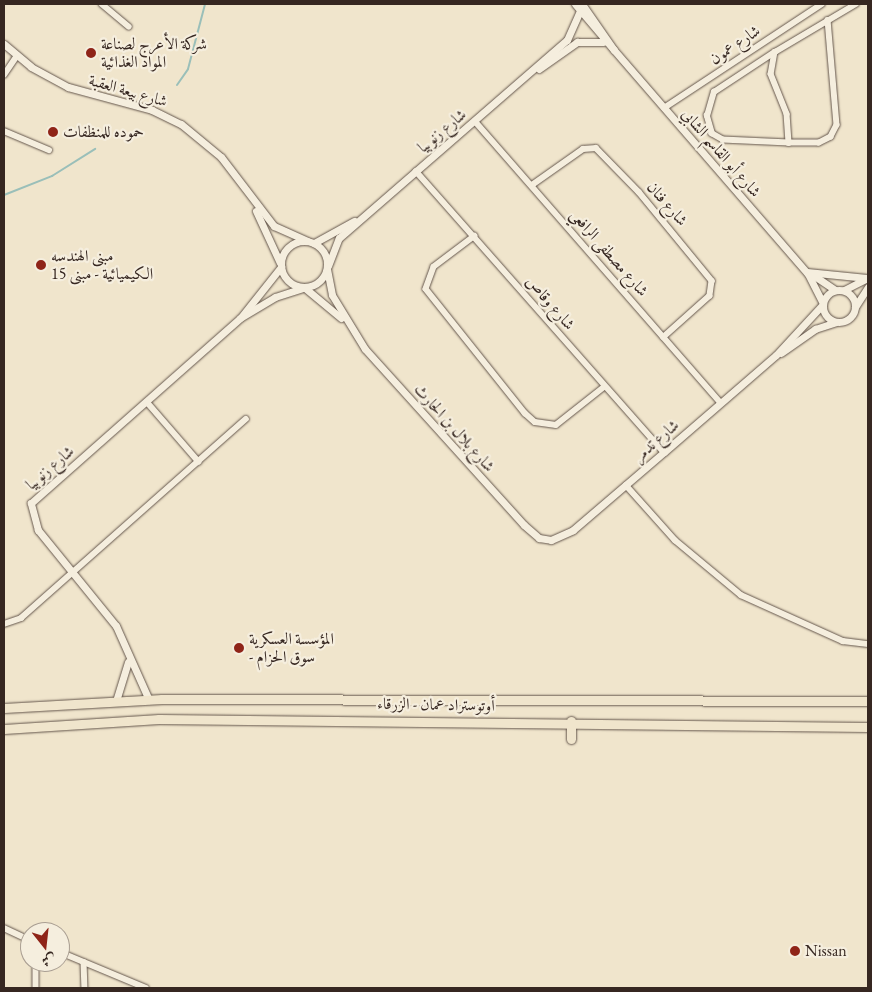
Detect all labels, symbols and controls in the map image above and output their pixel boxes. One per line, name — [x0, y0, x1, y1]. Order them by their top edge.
street label: شارع عمون — [706, 21, 764, 69]
place label: شركة الأعرج لصناعة المواد الغذائية — [101, 34, 207, 72]
marker: شركة الأعرج لصناعة المواد الغذائية — [85, 47, 97, 59]
street label: شارع بيعة العقبة — [86, 71, 170, 111]
street label: شارع زنوبيا — [414, 105, 470, 157]
street label: شارع أبو القاسم الشابي — [677, 105, 765, 201]
place label: حموده للمنظفات — [63, 122, 144, 142]
marker: حموده للمنظفات — [47, 126, 59, 138]
street label: شارع فنان — [643, 178, 691, 230]
street label: شارع مصطفى الرافعي — [566, 206, 652, 300]
place label: مبنى الهندسه الكيميائية - مبنى 15 — [51, 246, 153, 284]
marker: مبنى الهندسه الكيميائية - مبنى 15 — [35, 259, 47, 271]
street label: شارع وقاص — [521, 272, 579, 334]
street label: شارع بلال بن الحارث — [410, 380, 498, 476]
street label: شارع تدمر — [629, 416, 683, 466]
street label: شارع زنوبيا — [22, 442, 78, 494]
place label: المؤسسة العسكرية - سوق الحزام — [249, 629, 334, 667]
marker: المؤسسة العسكرية - سوق الحزام — [233, 642, 245, 654]
street label: أوتوستراد عمان - الزرقاء — [377, 694, 495, 716]
north arrow — [20, 922, 70, 972]
place label: Nissan — [805, 941, 847, 961]
marker: Nissan — [789, 945, 801, 957]
text: ش — [40, 950, 58, 971]

